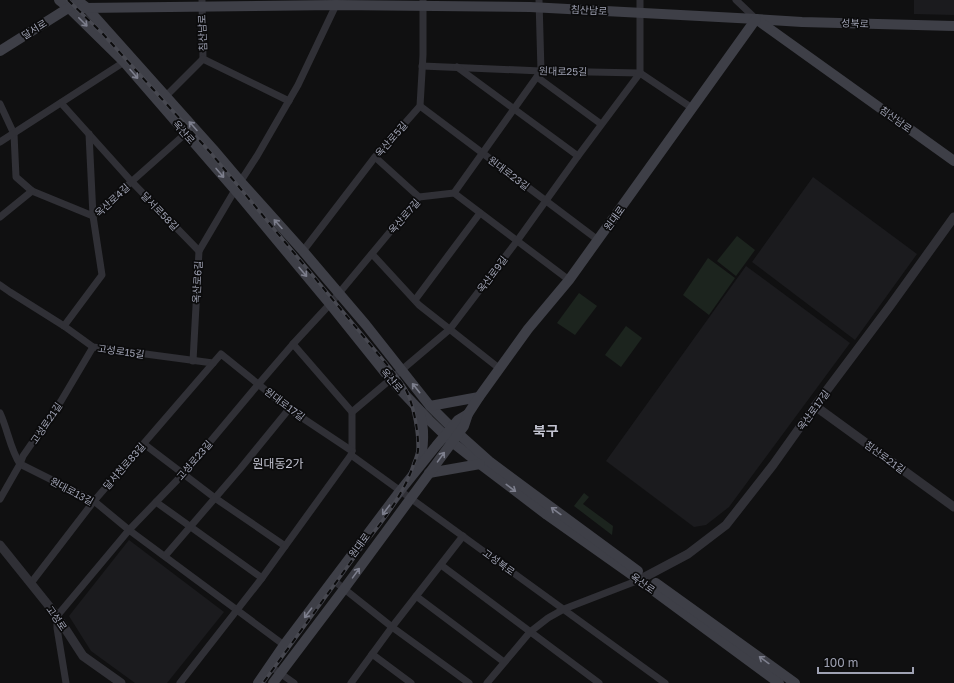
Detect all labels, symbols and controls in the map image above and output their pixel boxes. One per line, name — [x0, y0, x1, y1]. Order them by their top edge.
street label: 침산남로 — [570, 3, 608, 17]
street label: 침산남로 — [195, 14, 209, 52]
street label: 달서로 — [19, 17, 49, 41]
one-way arrow — [78, 17, 88, 27]
street label: 성북로 — [841, 17, 869, 29]
street label: 원대로25길 — [539, 65, 587, 77]
one-way arrow — [130, 69, 139, 80]
street label: 침산남로 — [878, 103, 914, 135]
street label: 옥산로 — [170, 118, 198, 146]
street label: 옥산로5길 — [372, 119, 410, 159]
one-way arrow — [188, 121, 198, 131]
street label: 원대로23길 — [486, 154, 532, 192]
one-way arrow — [215, 167, 224, 178]
street label: 옥산로4길 — [92, 181, 132, 219]
street label: 달서로58길 — [139, 189, 181, 233]
street label: 옥산로7길 — [386, 196, 422, 236]
street label: 원대로 — [601, 203, 627, 233]
one-way arrow — [274, 219, 283, 229]
street label: 옥산로9길 — [474, 253, 510, 295]
street label: 옥산로6길 — [190, 260, 204, 304]
one-way arrow — [299, 267, 308, 277]
street label: 고성로15길 — [97, 342, 145, 360]
street label: 옥산로 — [378, 366, 406, 394]
one-way arrow — [411, 383, 420, 394]
street label: 원대로17길 — [263, 385, 307, 423]
street label: 옥산로17길 — [794, 387, 832, 433]
street label: 고성로21길 — [28, 400, 64, 446]
district label: 북구 — [533, 422, 559, 439]
street label: 고성로23길 — [174, 438, 214, 482]
street label: 침산로21길 — [862, 438, 908, 476]
street label: 달서천로83길 — [100, 440, 148, 492]
one-way arrow — [437, 452, 445, 463]
district label: 원대동2가 — [252, 456, 304, 471]
street label: 원대로13길 — [48, 475, 96, 507]
one-way arrow — [506, 483, 517, 492]
one-way arrow — [382, 504, 390, 515]
one-way arrow — [550, 507, 561, 515]
street label: 원대로 — [346, 530, 372, 560]
street label: 고성북로 — [481, 546, 517, 578]
one-way arrow — [352, 568, 360, 579]
street label: 옥산로 — [628, 570, 658, 596]
street label: 고성로 — [44, 603, 70, 633]
one-way arrow — [304, 608, 312, 619]
scale bar — [818, 649, 913, 675]
text: 100 m — [824, 655, 858, 670]
one-way arrow — [758, 656, 769, 664]

